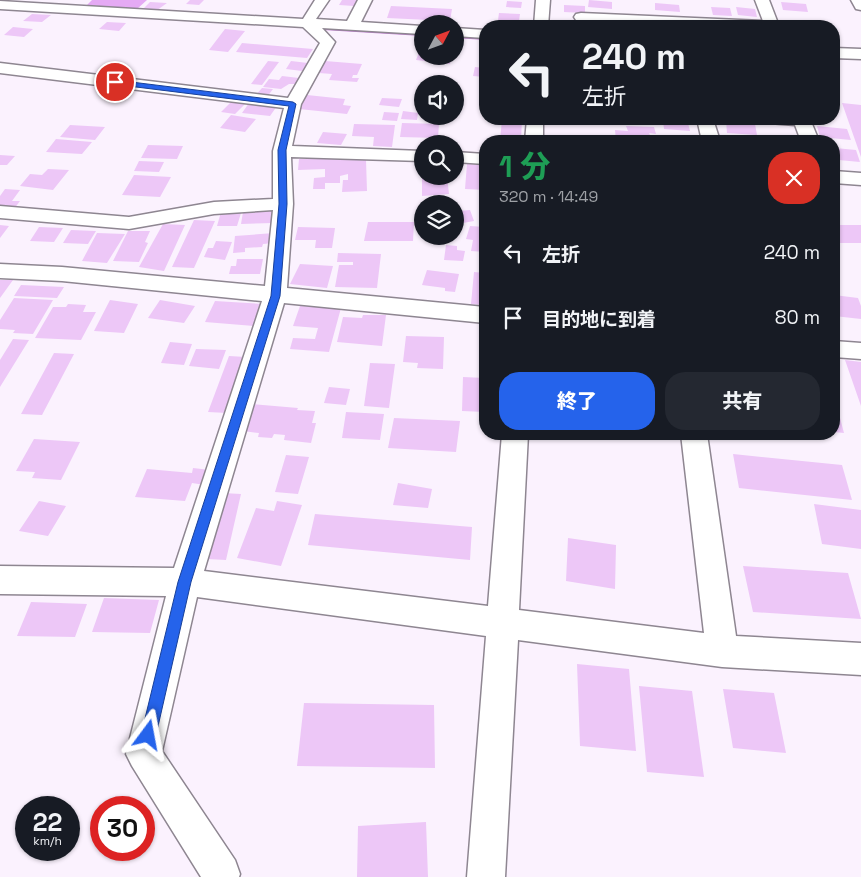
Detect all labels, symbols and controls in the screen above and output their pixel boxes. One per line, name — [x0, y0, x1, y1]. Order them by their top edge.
north arrow — [414, 15, 464, 65]
map controls — [414, 15, 464, 245]
text: 240 m — [582, 35, 686, 79]
icon: left — [499, 40, 564, 105]
pin — [94, 61, 136, 103]
icon: arrive — [101, 68, 129, 96]
button: sound — [414, 75, 464, 125]
text: 左折 — [582, 82, 626, 110]
button: search — [414, 135, 464, 185]
text: 1 分 — [499, 147, 550, 186]
button: close — [768, 152, 820, 204]
text: 320 m · 14:49 — [499, 186, 598, 207]
button: layers — [414, 195, 464, 245]
icon: left — [499, 239, 527, 267]
text: 240 m — [764, 240, 820, 265]
text: 左折 — [542, 242, 580, 267]
icon: arrive — [499, 304, 527, 332]
text: 80 m — [775, 305, 820, 330]
text: 目的地に到着 — [542, 307, 656, 332]
button: 終了 — [499, 372, 655, 430]
button: 共有 — [665, 372, 820, 430]
position arrow — [121, 708, 173, 760]
speed limit sign: 30 — [90, 796, 155, 861]
text: 22 — [33, 806, 62, 838]
text: km/h — [33, 833, 62, 849]

